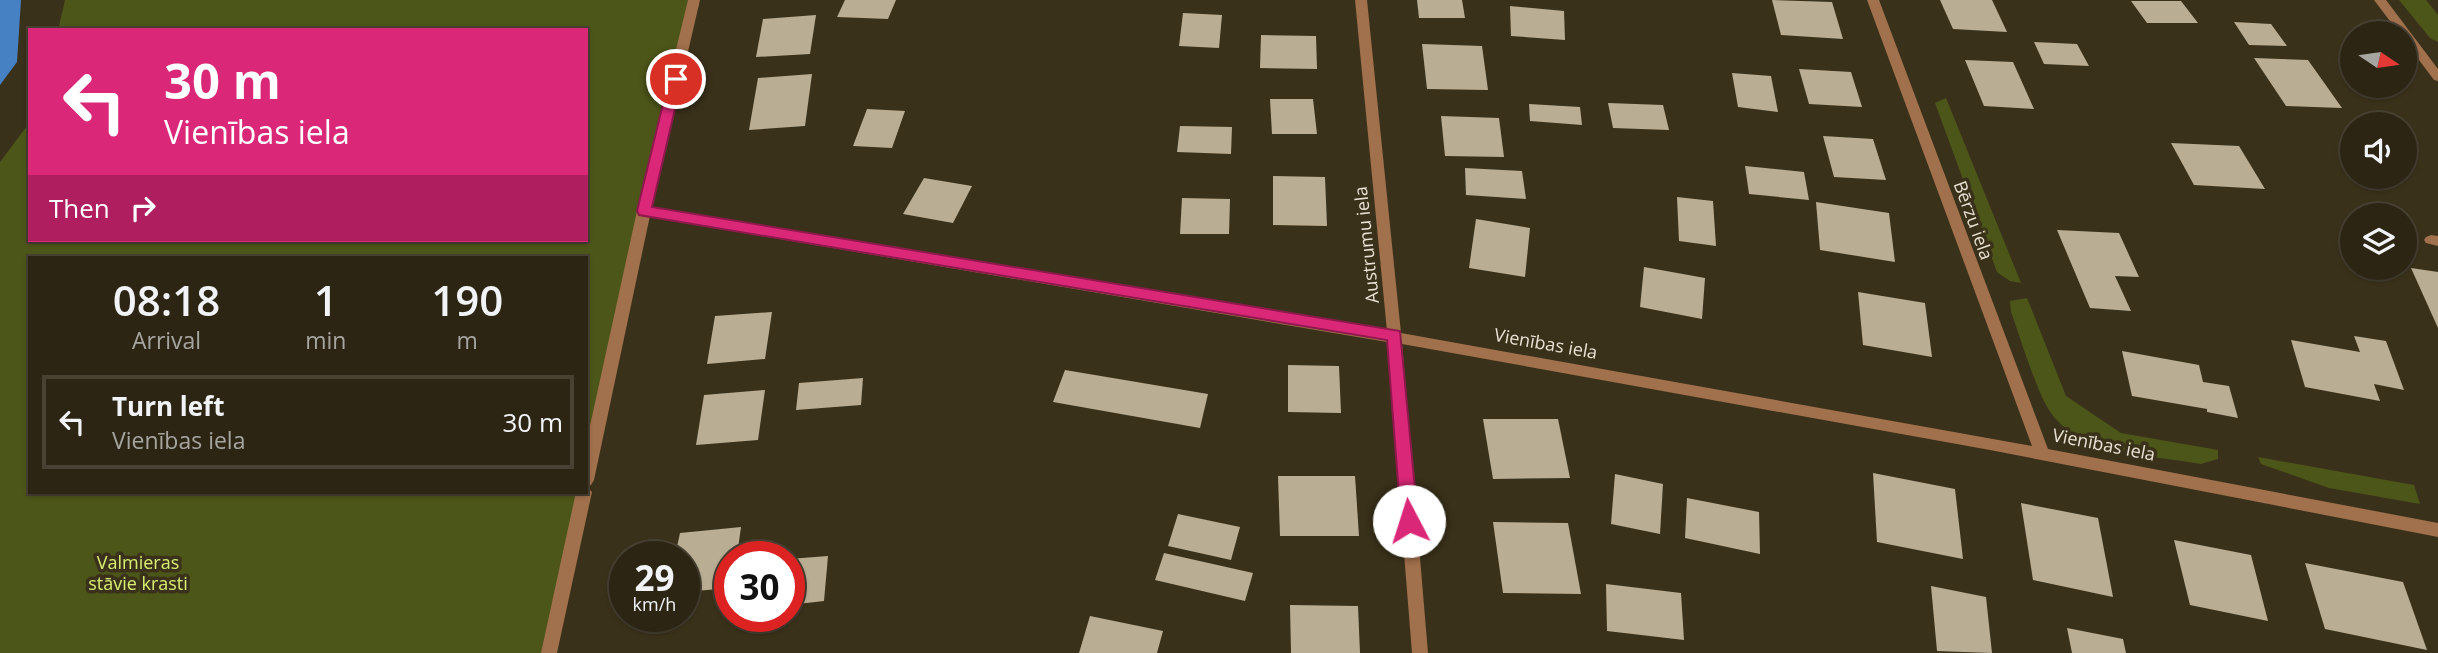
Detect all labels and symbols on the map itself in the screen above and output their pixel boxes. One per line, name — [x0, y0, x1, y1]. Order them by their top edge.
north arrow — [2340, 21, 2417, 98]
pin — [646, 49, 706, 109]
street label: Bērzu iela — [1949, 177, 1999, 263]
street label: Austrumu iela — [1348, 185, 1384, 305]
street label: Vienības iela — [1492, 322, 1600, 364]
street label: Vienības iela — [2050, 422, 2158, 466]
position arrow — [1372, 484, 1446, 558]
speed limit sign: 30 — [714, 541, 805, 632]
park label: Valmieras stāvie krasti — [88, 550, 188, 595]

